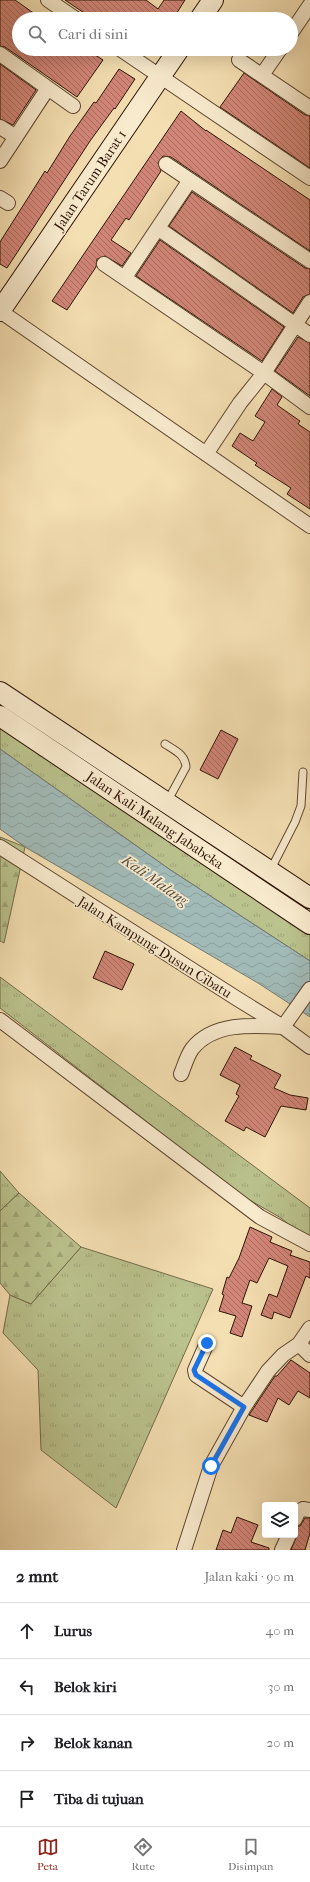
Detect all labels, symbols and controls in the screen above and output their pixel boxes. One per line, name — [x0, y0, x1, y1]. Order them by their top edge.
search box — [12, 12, 298, 56]
icon: search — [26, 23, 48, 45]
text: Cari di sini — [58, 25, 128, 43]
street label: Jalan Tarum Barat 1 — [50, 127, 130, 234]
street label: Jalan Kali Malang Jababeka — [82, 767, 227, 873]
water label: Kali Malang — [118, 850, 193, 910]
street label: Jalan Kampung Dusun Cibatu — [74, 892, 235, 1002]
route end — [198, 1334, 216, 1352]
route start — [202, 1457, 220, 1475]
map controls — [262, 1502, 298, 1538]
button: layers — [262, 1502, 298, 1538]
text: 2 mnt — [16, 1566, 58, 1586]
text: Jalan kaki · 90 m — [204, 1569, 294, 1584]
icon: ahead — [16, 1620, 38, 1642]
text: Lurus — [54, 1622, 92, 1640]
text: 40 m — [266, 1623, 294, 1638]
icon: left — [16, 1676, 38, 1698]
text: Belok kiri — [54, 1678, 117, 1696]
text: 30 m — [268, 1679, 294, 1694]
icon: right — [16, 1732, 38, 1754]
text: Belok kanan — [54, 1734, 133, 1752]
text: 20 m — [267, 1735, 294, 1750]
icon: arrive — [16, 1788, 38, 1810]
text: Tiba di tujuan — [54, 1790, 144, 1808]
tab: Peta — [37, 1836, 59, 1873]
tab: Rute — [132, 1836, 155, 1873]
tab: Disimpan — [228, 1836, 273, 1873]

